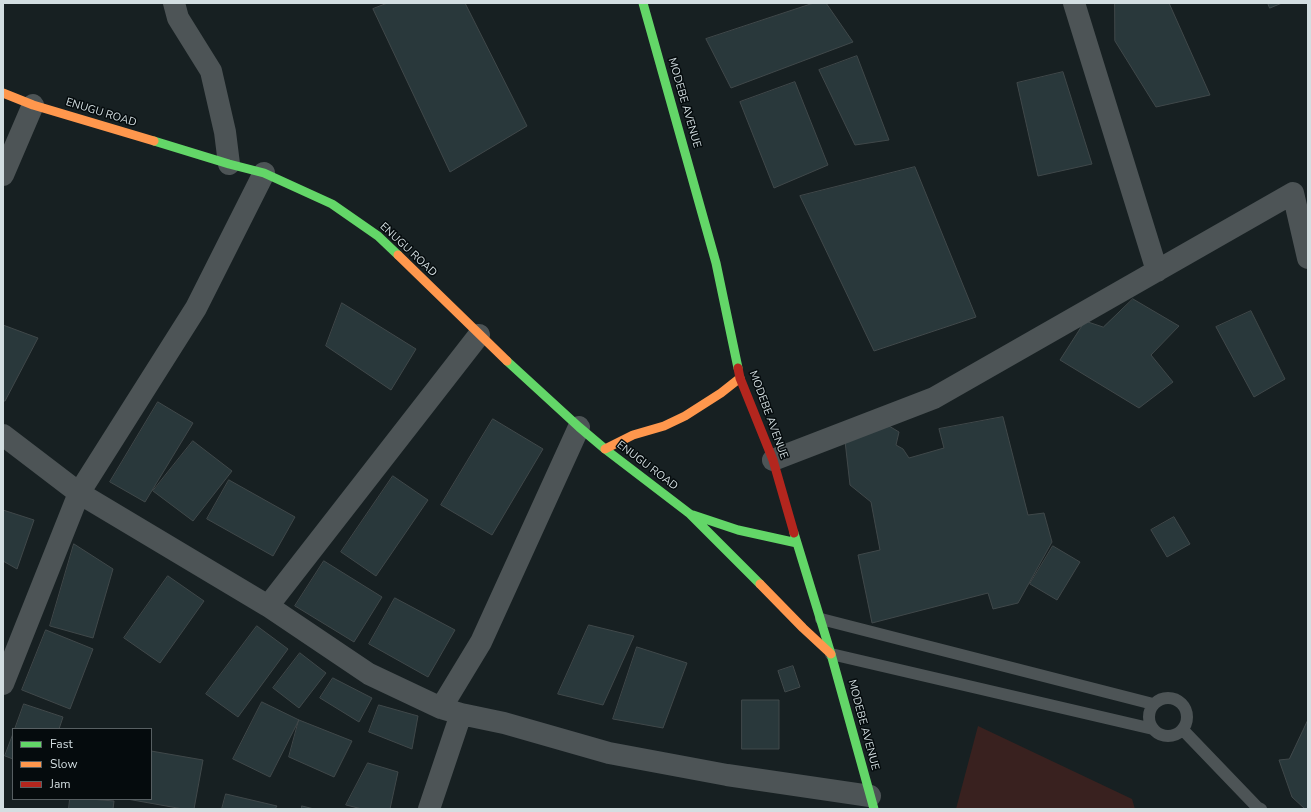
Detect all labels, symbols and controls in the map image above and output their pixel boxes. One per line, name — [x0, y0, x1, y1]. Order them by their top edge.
street label: MODEBE AVENUE — [665, 56, 703, 150]
street label: ENUGU ROAD — [64, 96, 138, 130]
street label: ENUGU ROAD — [377, 220, 439, 280]
street label: MODEBE AVENUE — [746, 369, 790, 461]
street label: ENUGU ROAD — [614, 439, 680, 493]
street label: MODEBE AVENUE — [845, 678, 881, 772]
legend — [12, 728, 152, 800]
text: Fast — [50, 736, 73, 752]
text: Slow — [50, 756, 78, 772]
text: Jam — [50, 776, 71, 792]

